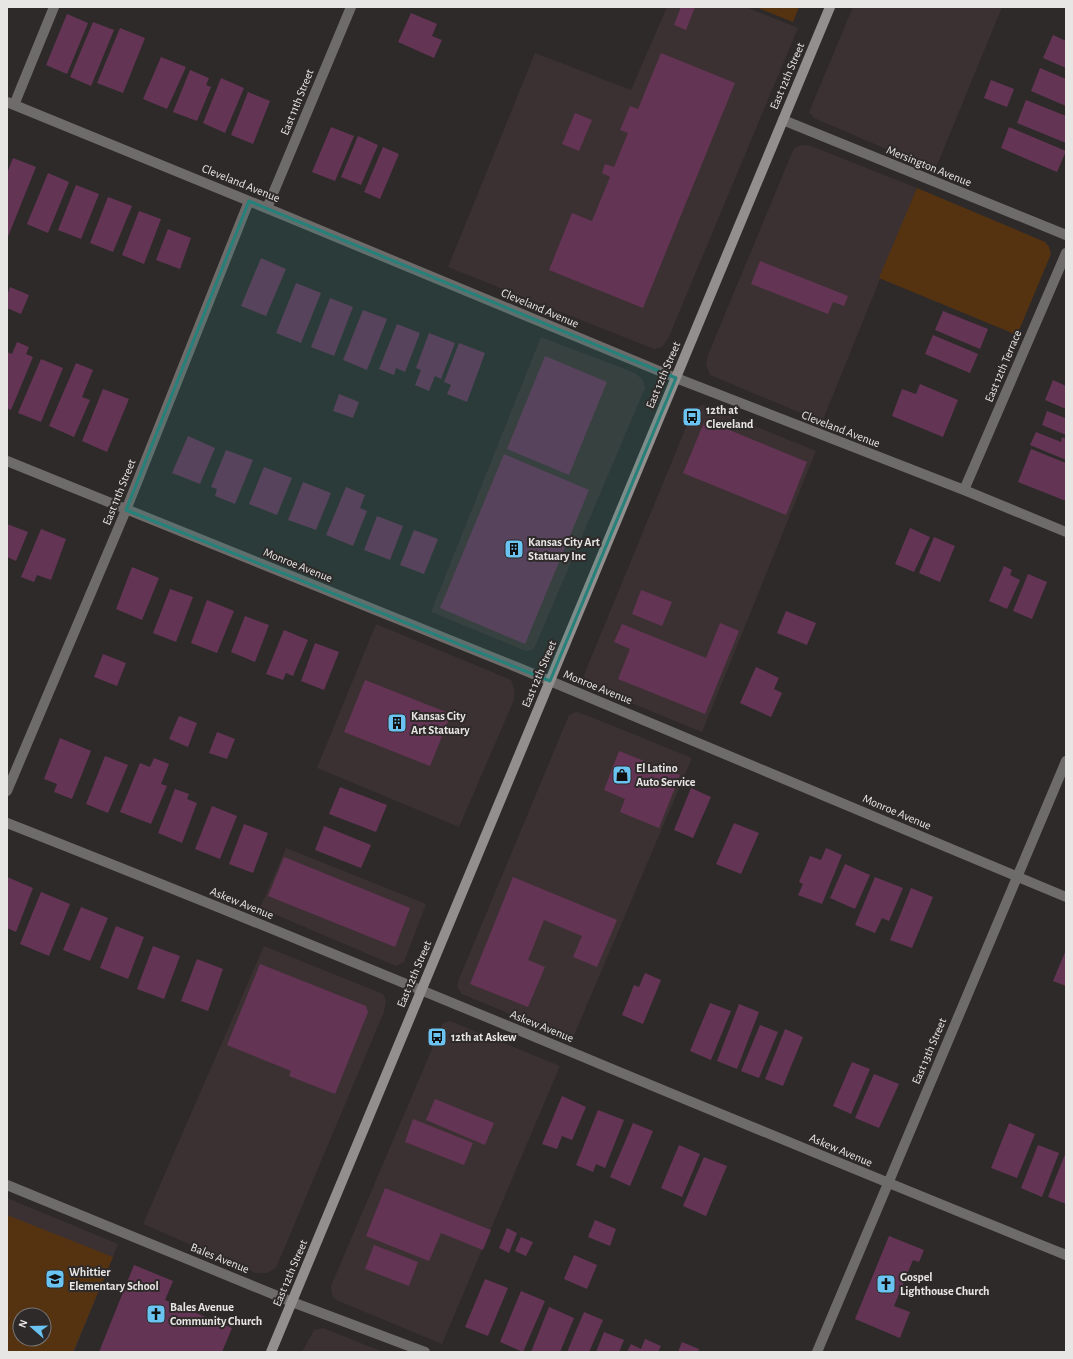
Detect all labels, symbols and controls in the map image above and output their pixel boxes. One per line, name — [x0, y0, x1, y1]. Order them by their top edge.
street label: East 12th Street — [768, 41, 807, 111]
street label: East 11th Street — [278, 67, 316, 137]
street label: Mersington Avenue — [885, 143, 973, 189]
street label: Cleveland Avenue — [200, 162, 282, 204]
street label: Cleveland Avenue — [499, 286, 581, 330]
street label: East 12th Terrace — [982, 328, 1024, 404]
street label: East 12th Street — [644, 340, 683, 410]
place label: 12th at Cleveland — [706, 404, 754, 430]
bus stop icon: 12th at Cleveland — [681, 406, 703, 428]
street label: Cleveland Avenue — [800, 409, 882, 449]
street label: East 11th Street — [100, 457, 138, 527]
place label: Kansas City Art Statuary Inc — [528, 536, 600, 563]
building icon: Kansas City Art Statuary Inc — [503, 538, 525, 560]
street label: Monroe Avenue — [262, 546, 334, 584]
street label: East 12th Street — [520, 639, 559, 709]
street label: Monroe Avenue — [562, 668, 634, 706]
place label: Kansas City Art Statuary — [411, 710, 470, 737]
building icon: Kansas City Art Statuary — [386, 712, 408, 734]
place label: El Latino Auto Service — [636, 762, 696, 788]
shop icon: El Latino Auto Service — [611, 764, 633, 786]
street label: Monroe Avenue — [861, 792, 933, 832]
street label: Askew Avenue — [209, 885, 275, 921]
street label: East 12th Street — [395, 939, 434, 1009]
street label: Askew Avenue — [509, 1008, 575, 1044]
street label: East 13th Street — [910, 1016, 948, 1086]
bus stop icon: 12th at Askew — [426, 1026, 448, 1048]
place label: 12th at Askew — [451, 1031, 517, 1043]
street label: Askew Avenue — [808, 1131, 874, 1169]
street label: East 12th Street — [271, 1238, 310, 1308]
street label: Bales Avenue — [189, 1241, 251, 1275]
place label: Whittier Elementary School — [69, 1266, 159, 1293]
school or university icon: Whittier Elementary School — [44, 1268, 66, 1290]
place label: Gospel Lighthouse Church — [900, 1271, 989, 1297]
church icon: Gospel Lighthouse Church — [875, 1273, 897, 1295]
place label: Bales Avenue Community Church — [170, 1301, 262, 1328]
church icon: Bales Avenue Community Church — [145, 1303, 167, 1325]
north arrow — [12, 1307, 52, 1347]
text: N — [17, 1318, 30, 1329]

